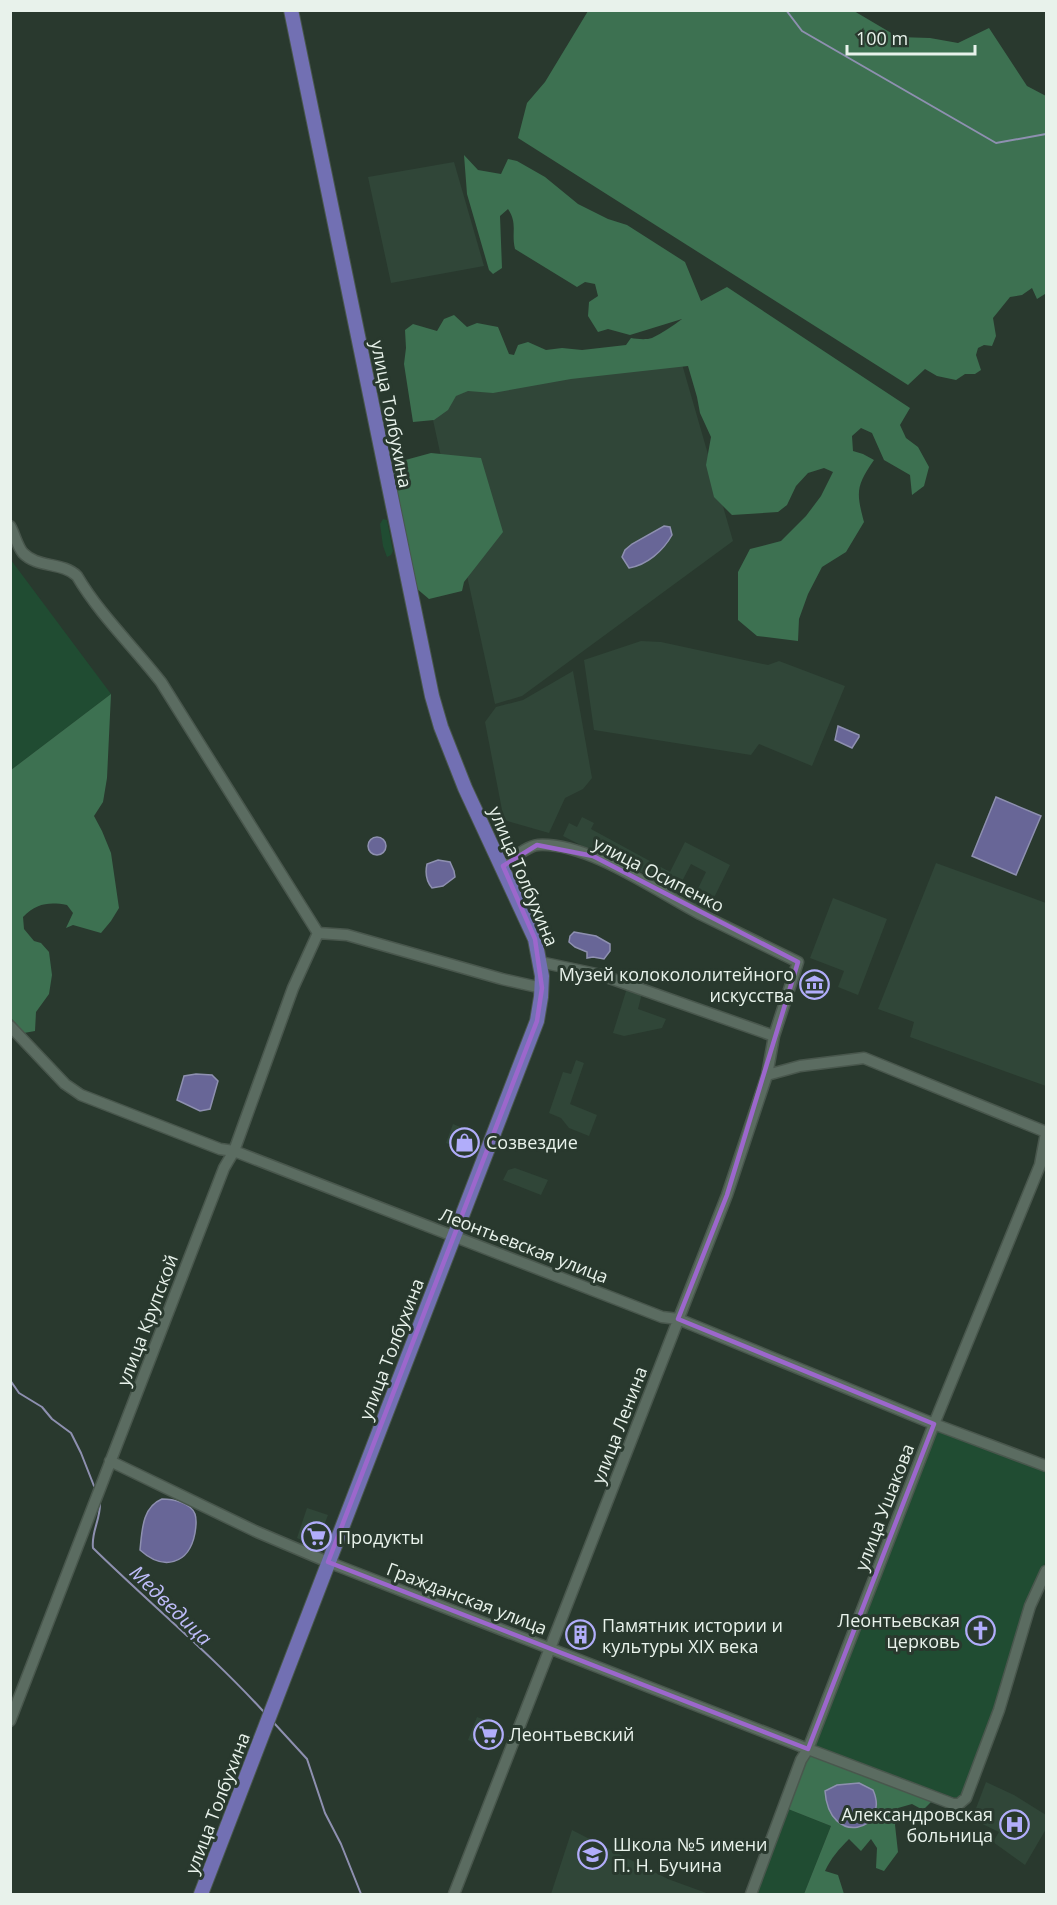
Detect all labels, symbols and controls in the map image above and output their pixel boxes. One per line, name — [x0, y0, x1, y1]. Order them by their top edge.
scale bar — [847, 18, 974, 56]
text: 100 m — [856, 26, 908, 50]
street label: улица Толбухина — [366, 338, 418, 490]
street label: улица Толбухина — [484, 802, 564, 950]
street label: улица Осипенко — [590, 831, 728, 917]
place label: Музей колокололитейного искусства — [559, 962, 794, 1007]
museum icon: Музей колокололитейного искусства — [799, 968, 831, 1000]
shop icon: Созвездие — [449, 1126, 481, 1158]
place label: Созвездие — [486, 1130, 578, 1154]
street label: Леонтьевская улица — [436, 1202, 612, 1288]
street label: улица Крупской — [111, 1251, 183, 1389]
street label: улица Толбухина — [353, 1275, 429, 1423]
street label: улица Ленина — [586, 1363, 652, 1487]
street label: улица Ушакова — [849, 1440, 919, 1574]
supermarket icon: Продукты — [301, 1521, 333, 1553]
place label: Продукты — [338, 1525, 424, 1549]
street label: Гражданская улица — [383, 1556, 551, 1640]
water label: Медведица — [124, 1559, 218, 1651]
place label: Леонтьевская церковь — [838, 1608, 960, 1653]
place label: Памятник истории и культуры XIX века — [602, 1613, 783, 1658]
church icon: Леонтьевская церковь — [965, 1614, 997, 1646]
building icon: Памятник истории и культуры XIX века — [565, 1619, 597, 1651]
supermarket icon: Леонтьевский — [472, 1718, 504, 1750]
place label: Леонтьевский — [509, 1722, 634, 1746]
street label: улица Толбухина — [179, 1729, 255, 1877]
place label: Александровская больница — [841, 1802, 993, 1847]
hospital icon: Александровская больница — [998, 1808, 1030, 1840]
place label: Школа №5 имени П. Н. Бучина — [613, 1832, 768, 1877]
school or university icon: Школа №5 имени П. Н. Бучина — [576, 1838, 608, 1870]

